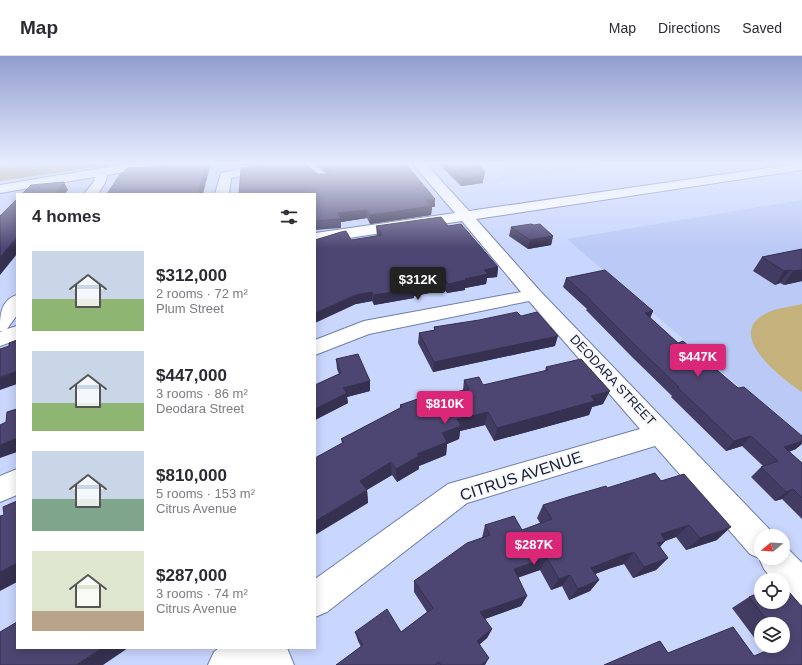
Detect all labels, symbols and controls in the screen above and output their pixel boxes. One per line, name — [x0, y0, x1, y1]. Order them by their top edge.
text: Map — [20, 17, 58, 38]
text: Map — [609, 20, 636, 36]
text: Directions — [658, 20, 720, 36]
text: Saved — [742, 20, 782, 36]
icon: filters — [278, 206, 300, 228]
text: 4 homes — [32, 207, 101, 226]
text: $312,000 — [156, 266, 227, 285]
icon: home — [64, 267, 112, 315]
pin: $312K — [390, 267, 446, 301]
text: $312K — [399, 272, 437, 287]
text: 2 rooms · 72 m² — [156, 286, 248, 301]
text: Plum Street — [156, 301, 224, 316]
street label: DEODARA STREET — [567, 332, 659, 428]
pin: $447K — [670, 344, 726, 378]
text: $447K — [679, 349, 717, 364]
text: $447,000 — [156, 366, 227, 385]
icon: home — [64, 367, 112, 415]
text: 3 rooms · 86 m² — [156, 386, 248, 401]
pin: $810K — [417, 391, 473, 425]
text: $810K — [426, 396, 464, 411]
text: Deodara Street — [156, 401, 244, 416]
street label: CITRUS AVENUE — [458, 448, 584, 504]
text: $810,000 — [156, 466, 227, 485]
icon: home — [64, 467, 112, 515]
text: 5 rooms · 153 m² — [156, 486, 255, 501]
text: Citrus Avenue — [156, 501, 237, 516]
north arrow — [754, 529, 790, 565]
map controls — [754, 529, 790, 653]
pin: $287K — [506, 532, 562, 566]
text: $287K — [515, 537, 553, 552]
text: $287,000 — [156, 566, 227, 585]
icon: home — [64, 567, 112, 615]
button: locate — [754, 573, 790, 609]
text: 3 rooms · 74 m² — [156, 586, 248, 601]
text: Citrus Avenue — [156, 601, 237, 616]
button: layers — [754, 617, 790, 653]

